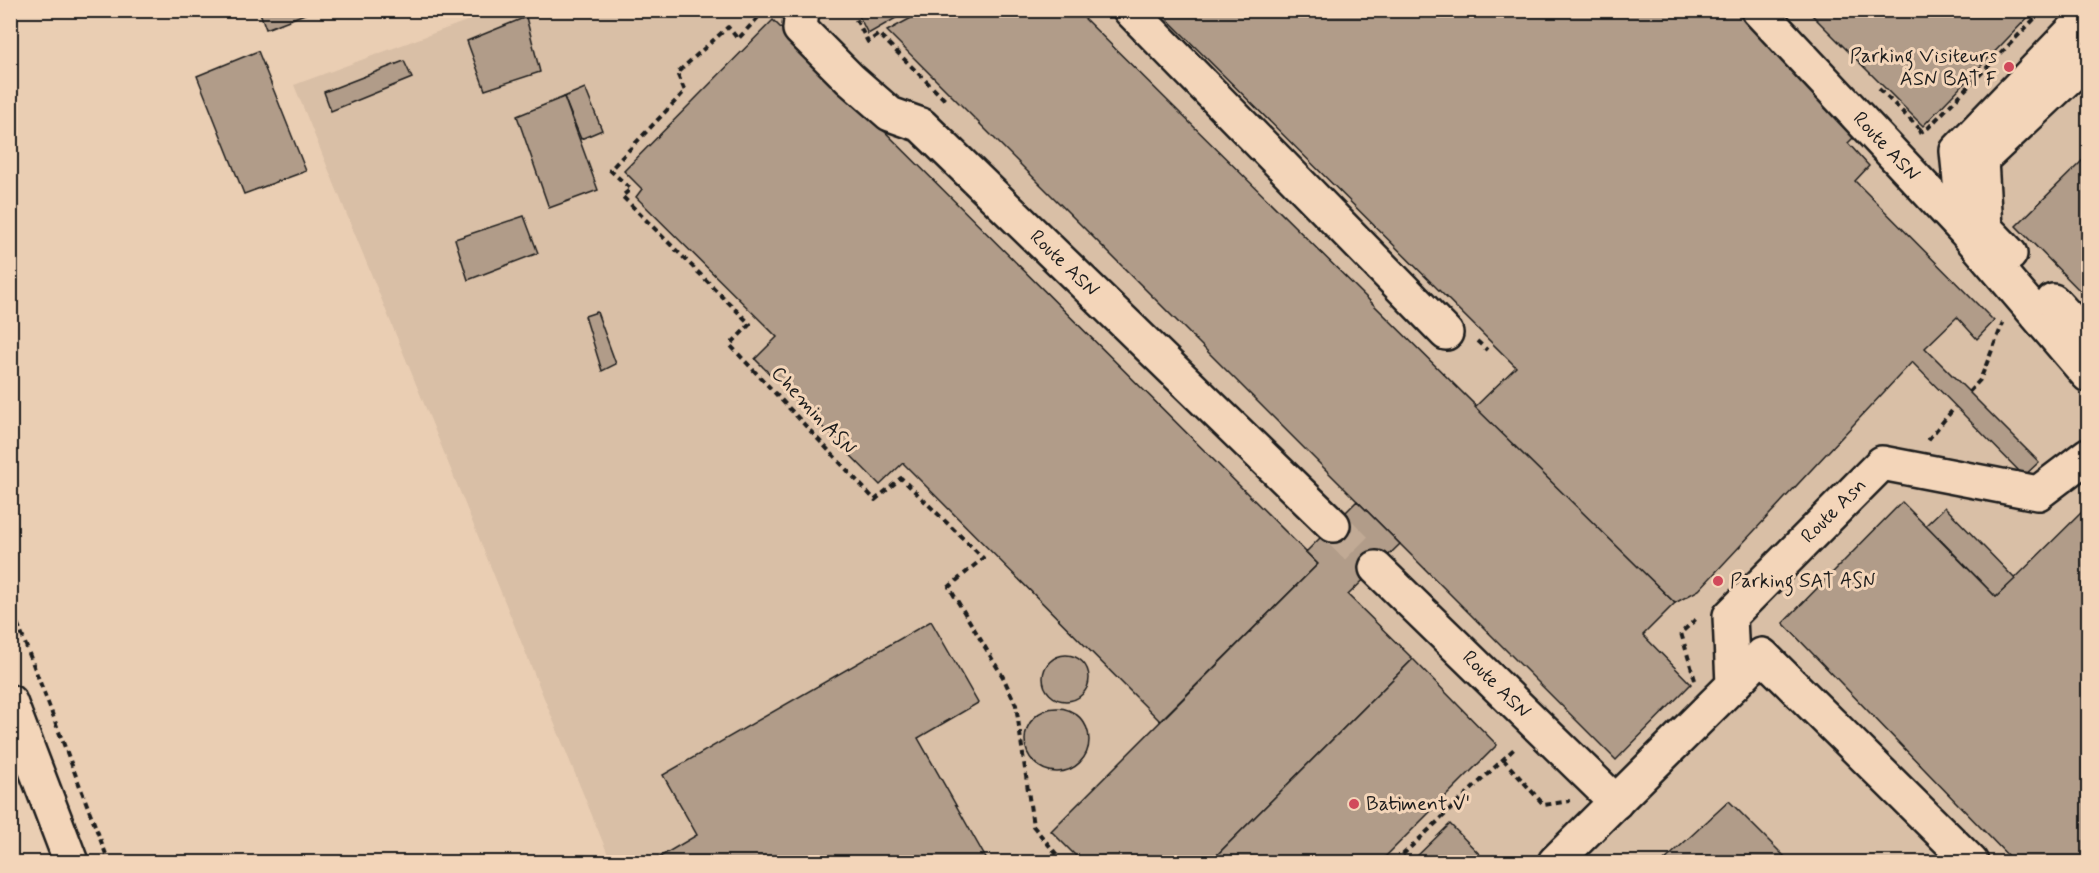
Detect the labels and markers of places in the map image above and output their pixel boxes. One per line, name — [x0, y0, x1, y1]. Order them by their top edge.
place label: Parking Visiteurs ASN BAT F — [1850, 43, 1997, 93]
marker: Parking Visiteurs ASN BAT F — [2002, 60, 2016, 74]
place label: Parking SAT ASN — [1730, 568, 1876, 597]
marker: Parking SAT ASN — [1711, 574, 1725, 588]
place label: Batiment V' — [1366, 791, 1470, 818]
marker: Batiment V' — [1347, 797, 1361, 811]

